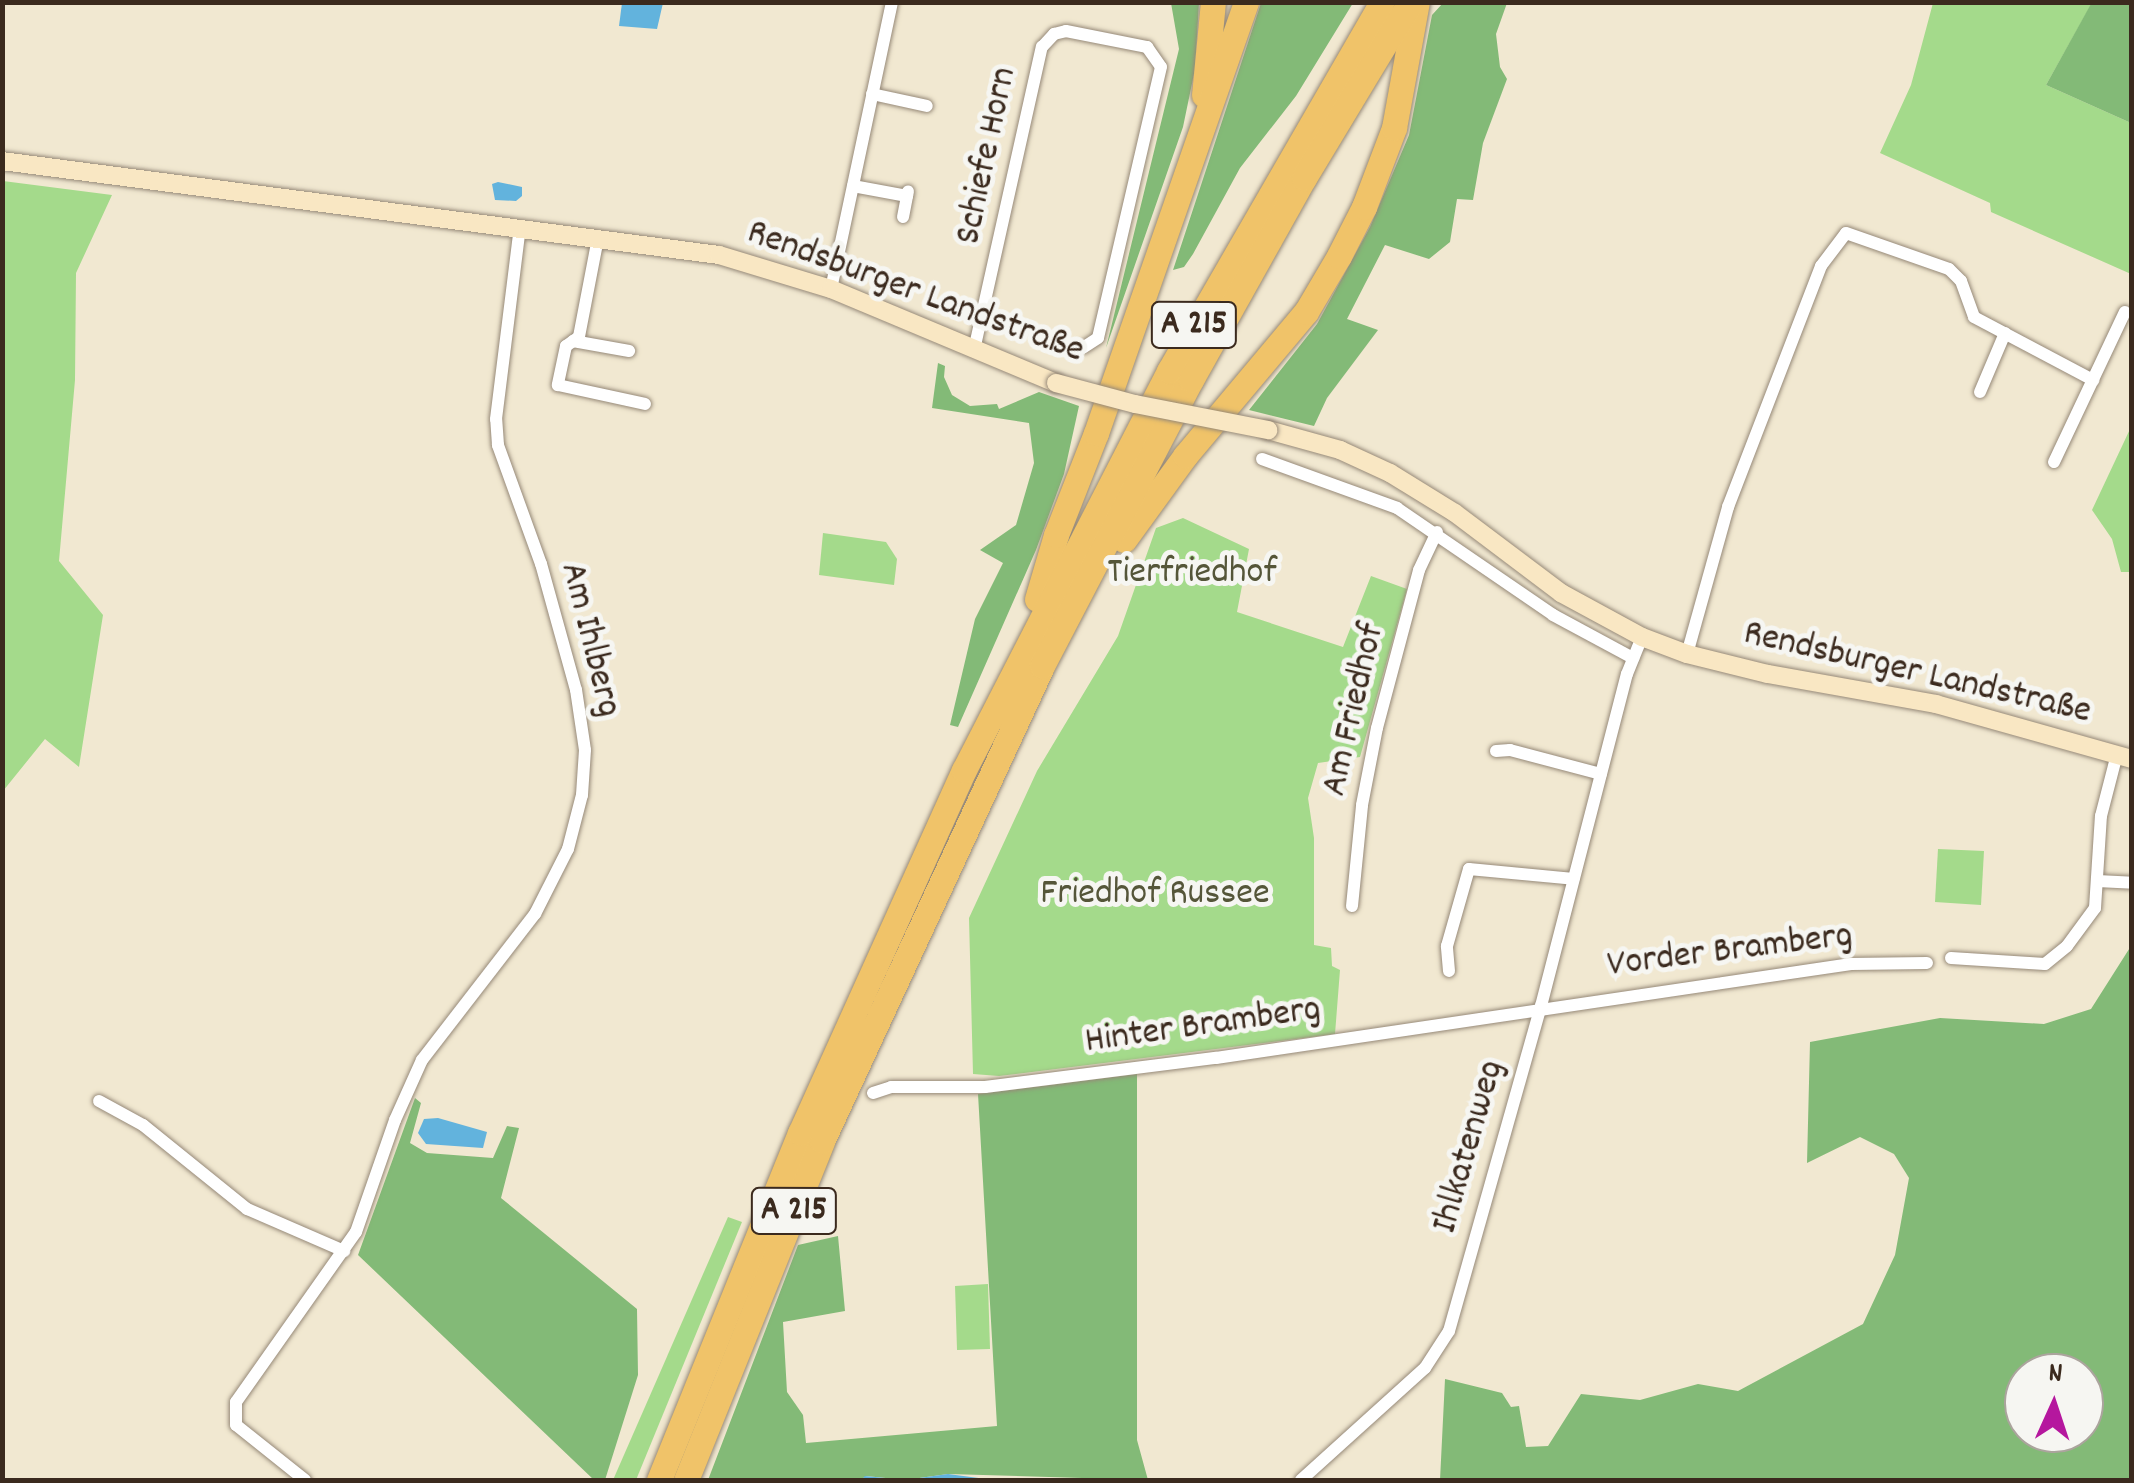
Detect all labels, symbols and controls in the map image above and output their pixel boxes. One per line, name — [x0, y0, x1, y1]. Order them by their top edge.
street label: Schiefe Horn — [947, 63, 1029, 249]
street label: Rendsburger Landstraße — [740, 211, 1090, 375]
road number: A 215 — [1149, 295, 1239, 355]
park label: Tierfriedhof — [1107, 551, 1277, 597]
street label: Am Ihlberg — [548, 558, 630, 722]
street label: Rendsburger Landstraße — [1739, 612, 2095, 736]
street label: Am Friedhof — [1313, 619, 1397, 801]
park label: Friedhof Russee — [1040, 872, 1270, 918]
street label: Vorder Bramberg — [1605, 914, 1855, 990]
street label: Hinter Bramberg — [1082, 988, 1324, 1066]
street label: Ihlkatenweg — [1424, 1055, 1516, 1239]
road number: A 215 — [749, 1181, 839, 1241]
north arrow — [2004, 1353, 2104, 1453]
text: N — [2048, 1355, 2063, 1395]

